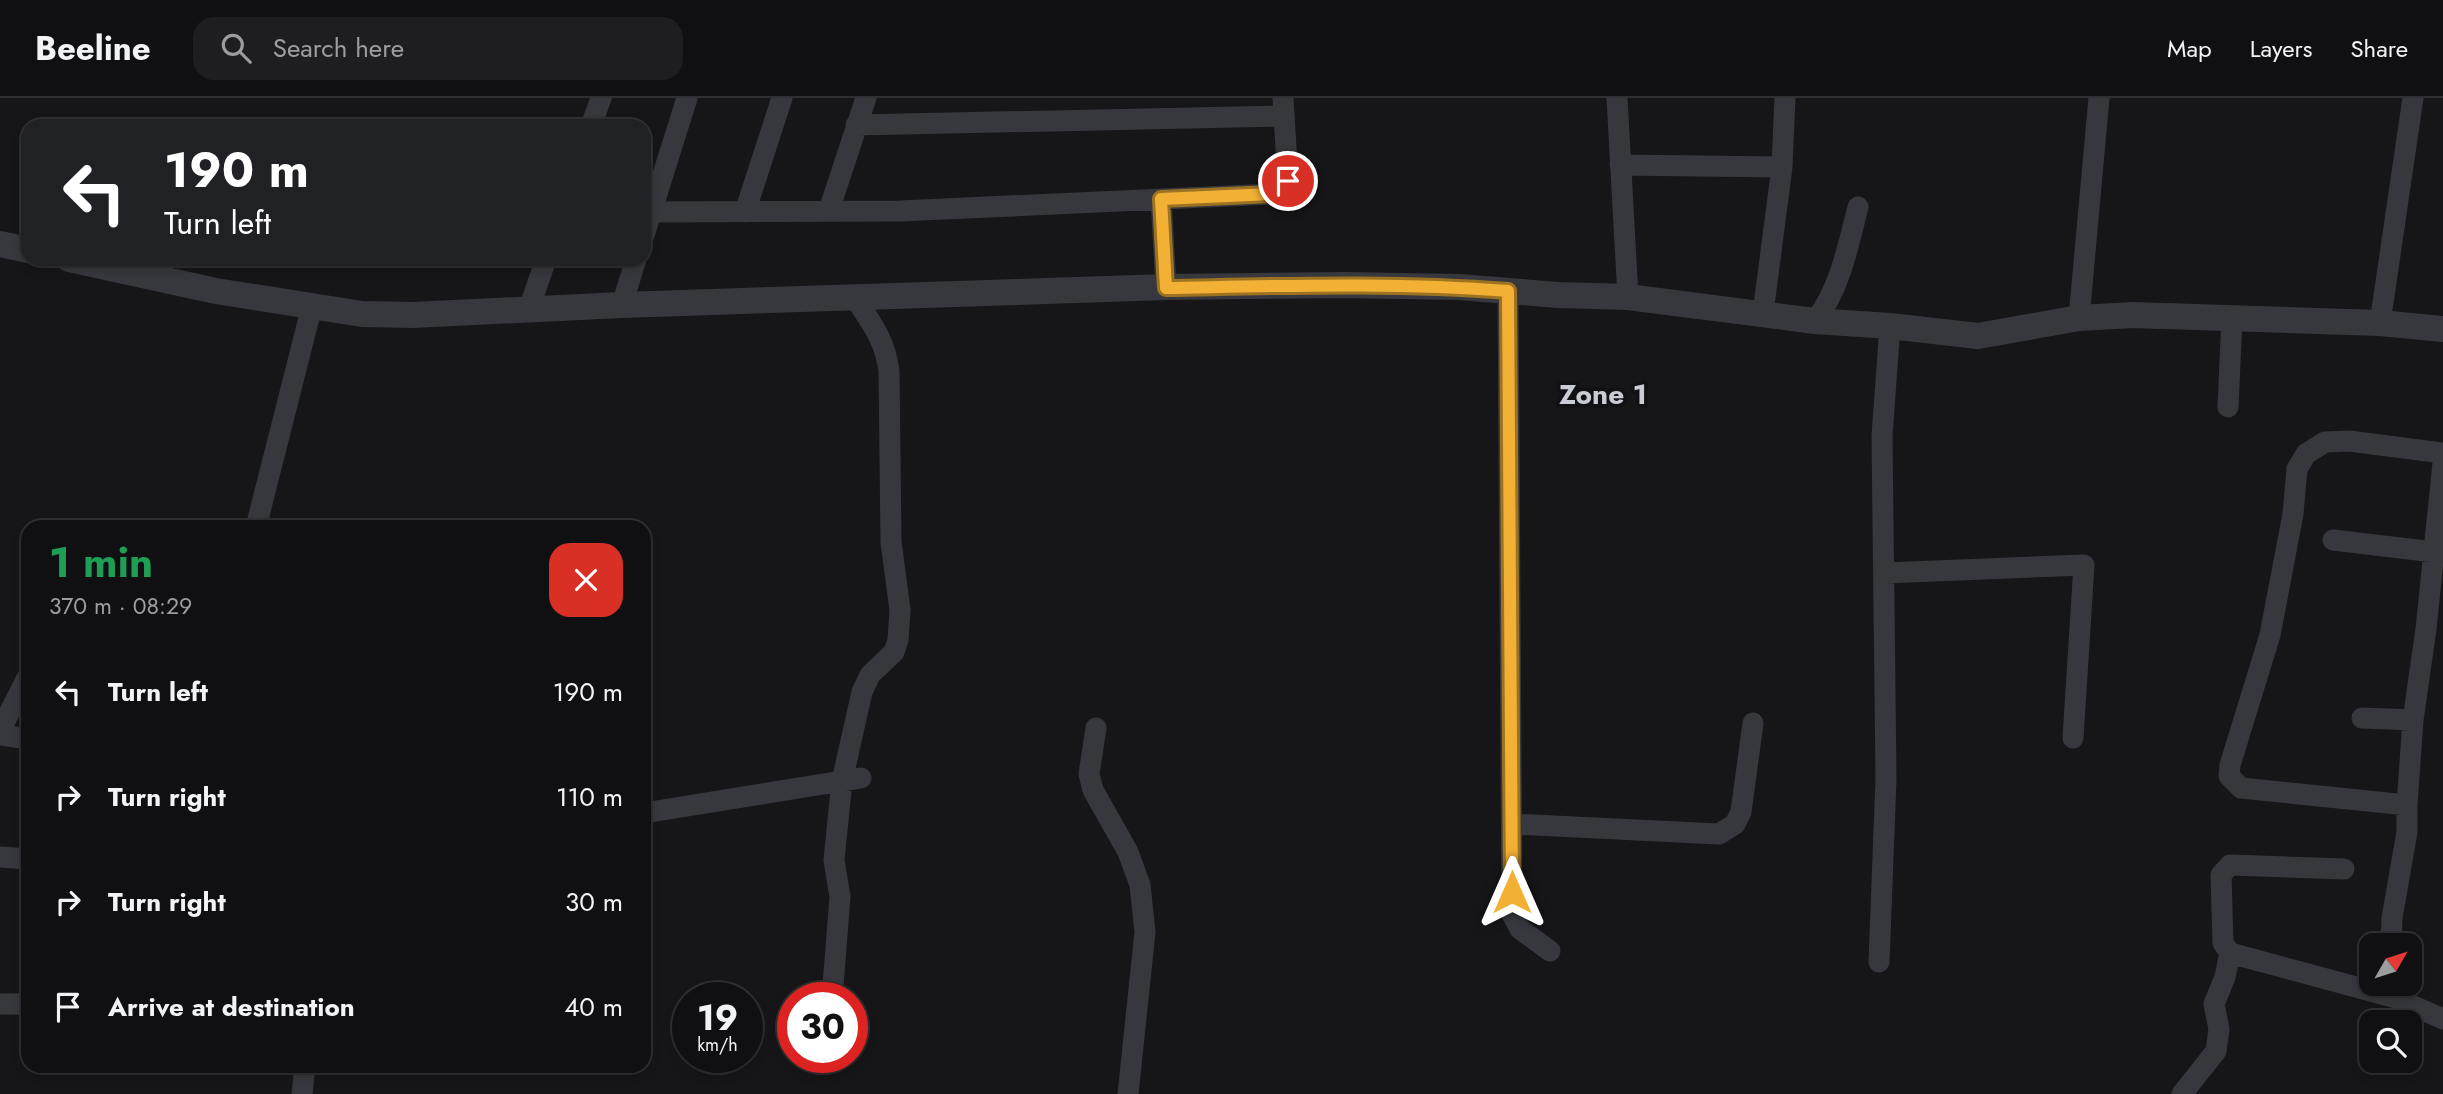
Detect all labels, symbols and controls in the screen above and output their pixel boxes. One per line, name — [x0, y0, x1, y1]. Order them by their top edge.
search box — [193, 17, 683, 80]
text: Beeline — [35, 25, 151, 72]
icon: search — [217, 29, 255, 67]
text: Search here — [273, 29, 404, 67]
text: Map — [2167, 31, 2212, 66]
text: Layers — [2250, 31, 2312, 66]
text: Share — [2350, 31, 2408, 66]
text: 190 m — [164, 135, 309, 205]
icon: left — [49, 147, 140, 238]
pin — [1258, 151, 1318, 211]
icon: arrive — [1269, 162, 1307, 200]
text: Turn left — [164, 200, 271, 246]
district label: Zone 1 — [1559, 374, 1647, 415]
text: 1 min — [49, 532, 153, 593]
button: close — [549, 543, 623, 617]
text: 370 m · 08:29 — [49, 589, 192, 623]
icon: left — [49, 673, 87, 711]
text: Turn left — [108, 673, 208, 711]
text: 190 m — [553, 673, 623, 711]
icon: right — [49, 778, 87, 816]
text: Turn right — [108, 778, 226, 816]
text: 110 m — [556, 778, 623, 816]
position arrow — [1475, 855, 1549, 929]
icon: right — [49, 883, 87, 921]
text: Turn right — [108, 883, 226, 921]
text: 30 m — [565, 883, 623, 921]
north arrow — [2359, 933, 2422, 996]
map controls — [2359, 933, 2422, 1073]
speed limit sign: 30 — [777, 982, 868, 1073]
icon: arrive — [49, 988, 87, 1026]
text: Arrive at destination — [108, 988, 355, 1026]
text: 40 m — [564, 988, 623, 1026]
text: 19 — [697, 993, 738, 1043]
button: search — [2359, 1010, 2422, 1073]
text: km/h — [697, 1032, 738, 1058]

